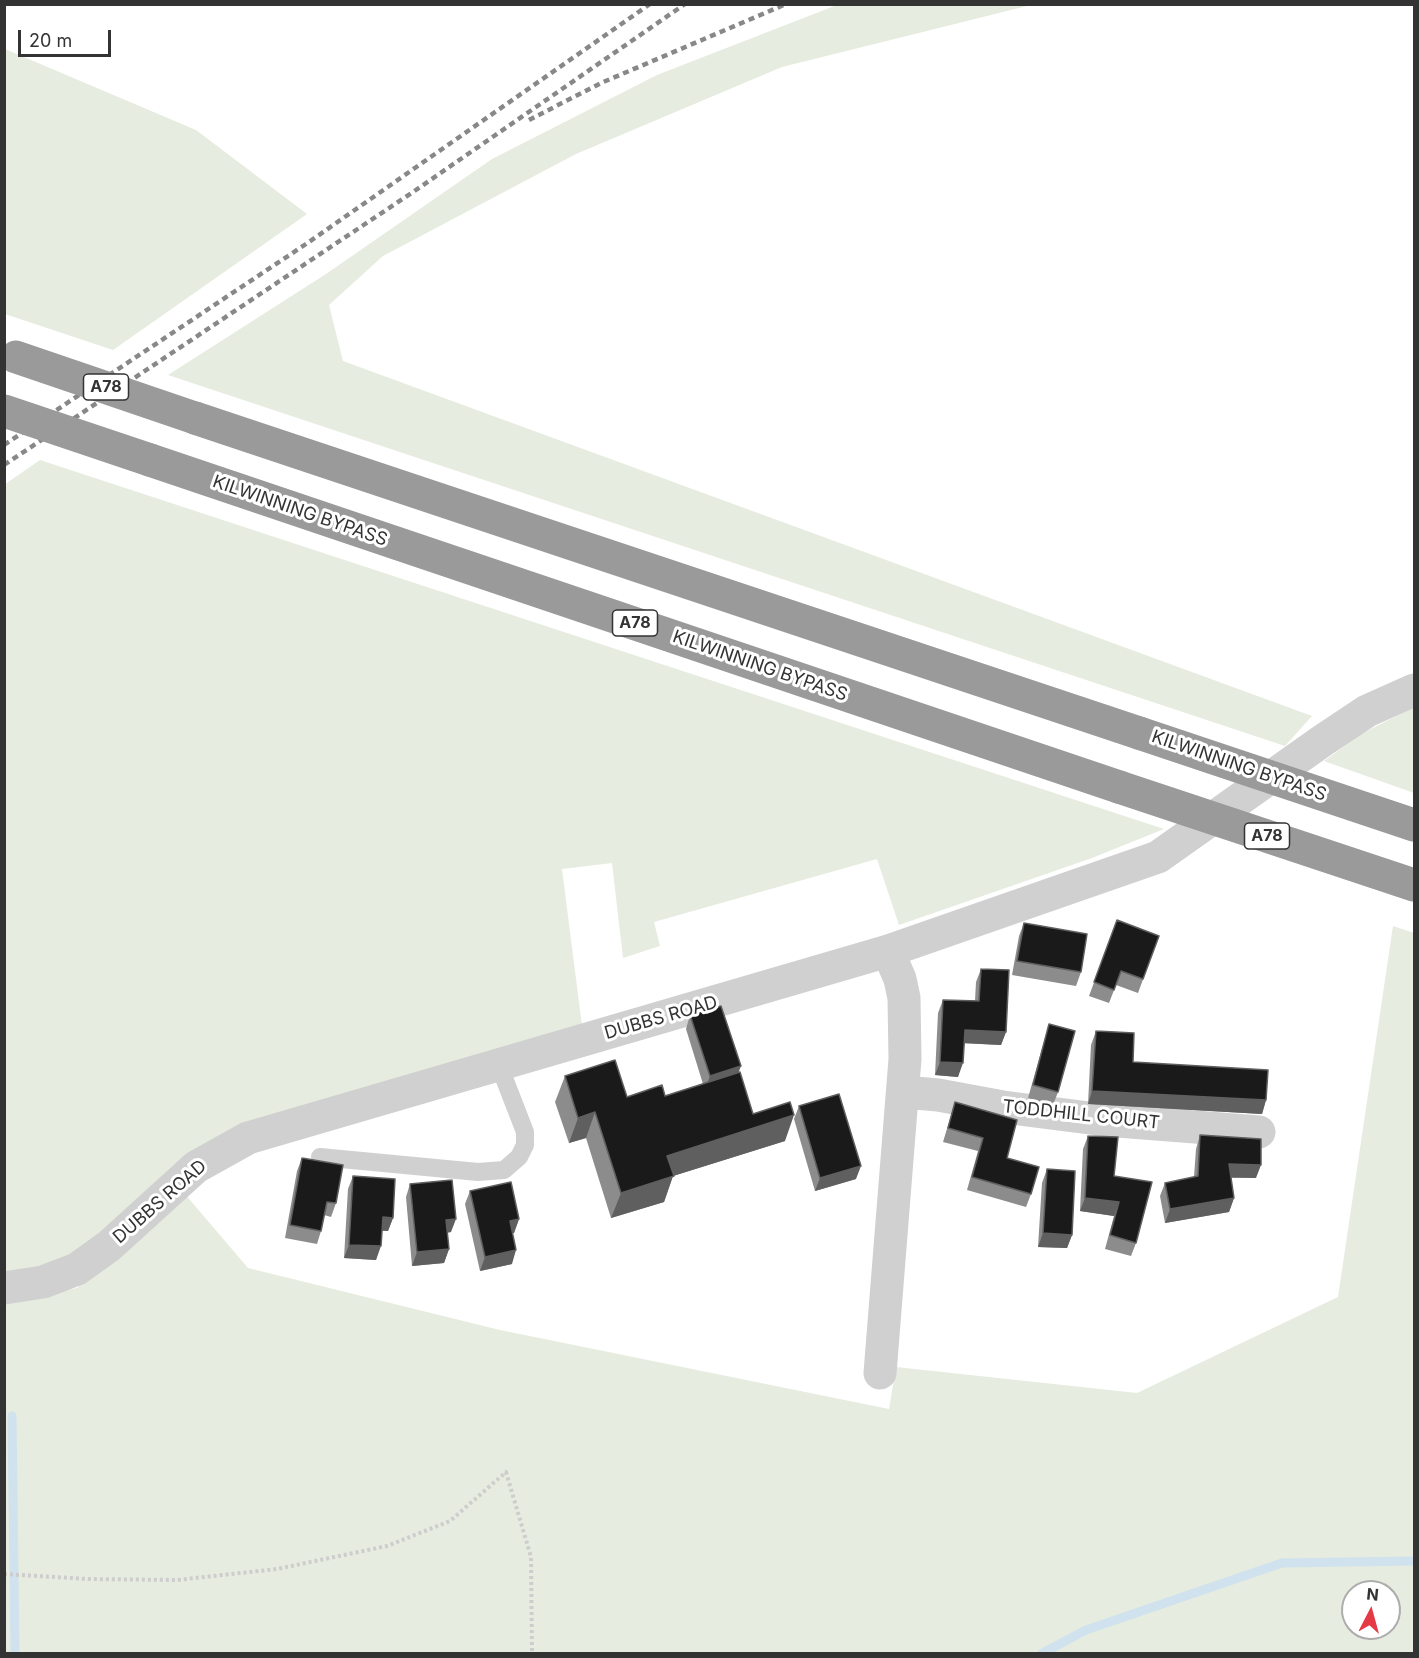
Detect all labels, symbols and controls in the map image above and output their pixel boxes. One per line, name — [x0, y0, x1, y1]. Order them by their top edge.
scale bar — [21, 18, 114, 56]
text: 20 m — [29, 30, 72, 51]
road number: A78 — [84, 374, 128, 400]
street label: KILWINNING BYPASS — [210, 471, 390, 551]
road number: A78 — [612, 610, 658, 636]
street label: KILWINNING BYPASS — [670, 626, 850, 706]
street label: KILWINNING BYPASS — [1149, 726, 1329, 806]
road number: A78 — [1244, 823, 1290, 849]
street label: DUBBS ROAD — [602, 992, 720, 1044]
street label: TODDHILL COURT — [1001, 1096, 1161, 1134]
street label: DUBBS ROAD — [109, 1156, 211, 1248]
north arrow — [1341, 1580, 1401, 1640]
text: N — [1366, 1584, 1380, 1605]

